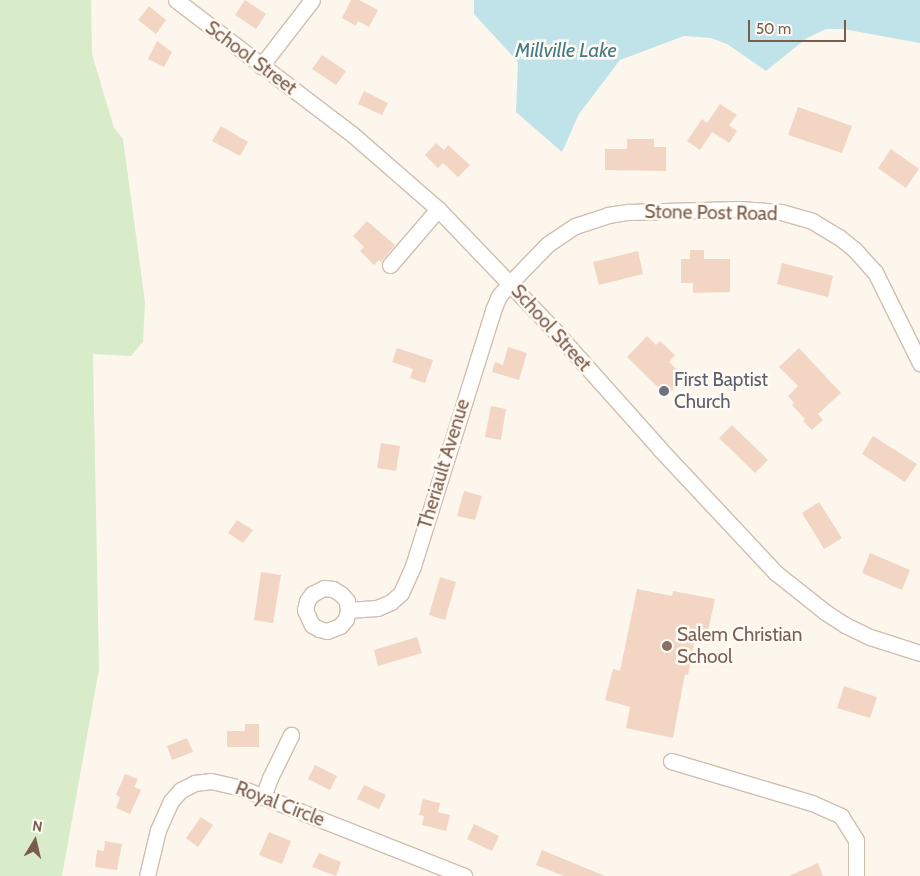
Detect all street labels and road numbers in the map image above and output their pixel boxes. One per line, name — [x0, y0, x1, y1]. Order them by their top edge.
street label: School Street — [201, 16, 301, 100]
street label: Stone Post Road — [644, 200, 778, 226]
street label: School Street — [506, 280, 596, 376]
street label: Theriault Avenue — [413, 396, 475, 532]
street label: Royal Circle — [232, 777, 328, 831]

